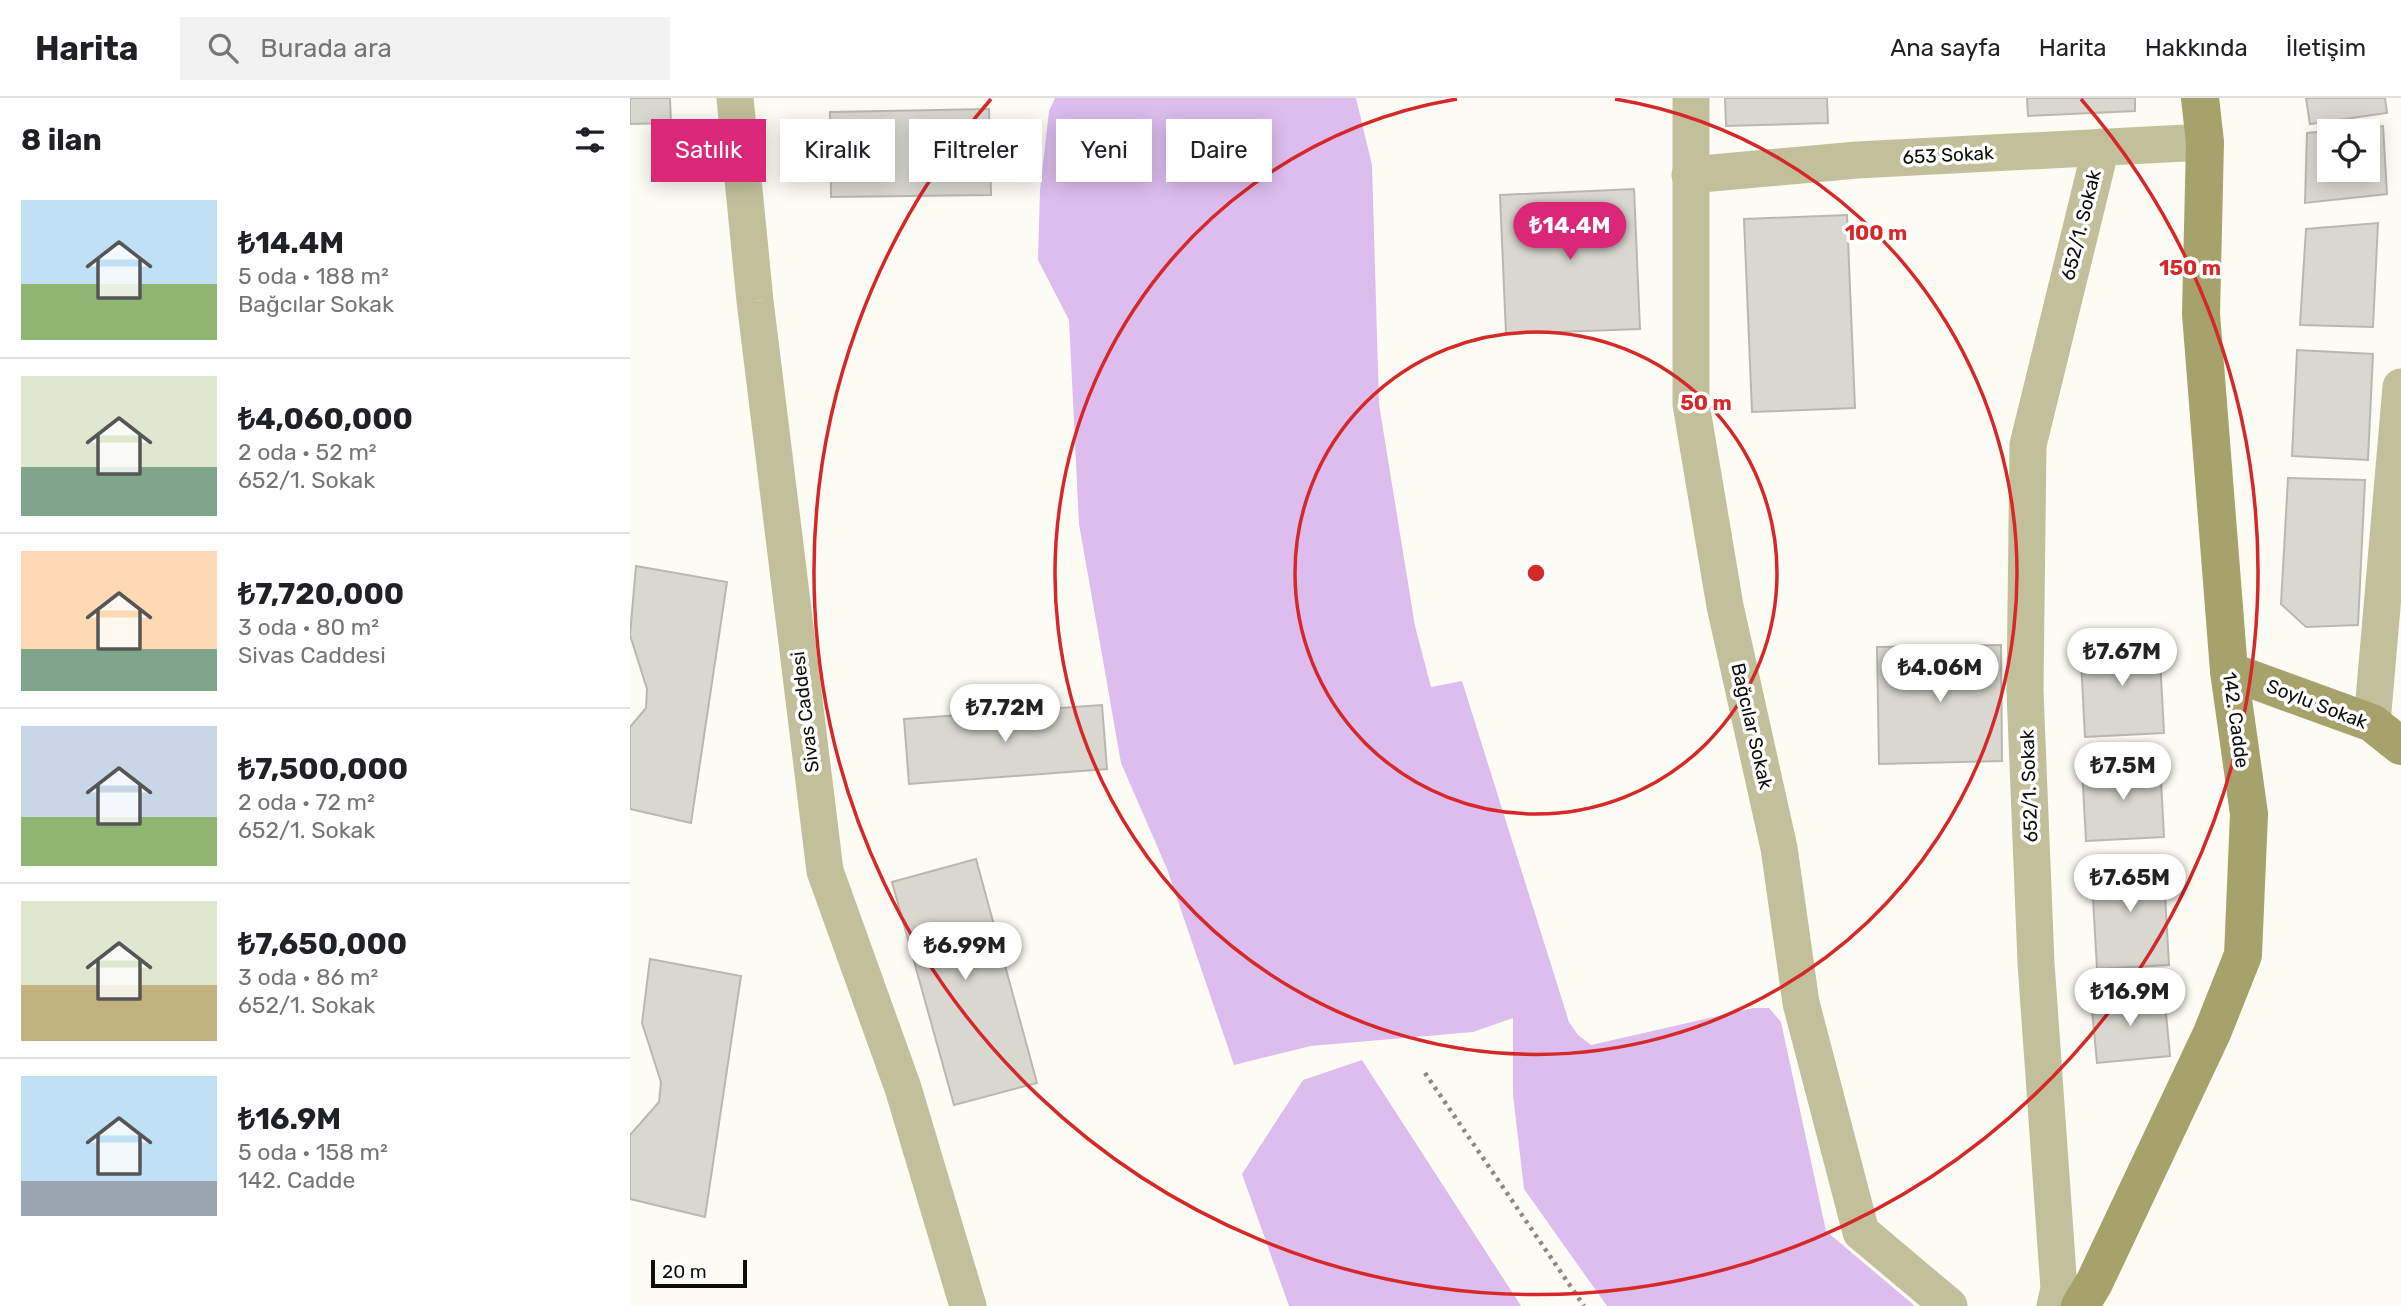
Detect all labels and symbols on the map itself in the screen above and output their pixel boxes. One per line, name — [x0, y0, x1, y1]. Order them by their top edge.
street label: 653 Sokak — [1902, 141, 1994, 169]
street label: 652/1. Sokak — [2056, 167, 2106, 283]
pin: ₺14.4M — [1513, 202, 1627, 262]
text: 100 m — [1845, 220, 1907, 245]
text: 150 m — [2159, 255, 2221, 280]
text: 50 m — [1680, 390, 1732, 415]
centre of rings — [1524, 561, 1548, 585]
pin: ₺7.67M — [2065, 628, 2179, 688]
pin: ₺4.06M — [1883, 644, 1997, 704]
street label: Sivas Caddesi — [786, 650, 824, 774]
street label: Bağcılar Sokak — [1726, 661, 1778, 792]
street label: 142. Cadde — [2218, 670, 2254, 770]
street label: Soylu Sokak — [2263, 674, 2371, 734]
pin: ₺7.72M — [948, 684, 1062, 744]
street label: 652/1. Sokak — [2016, 729, 2042, 843]
pin: ₺7.5M — [2074, 742, 2172, 802]
pin: ₺7.65M — [2073, 854, 2187, 914]
pin: ₺6.99M — [908, 922, 1022, 982]
pin: ₺16.9M — [2073, 968, 2187, 1028]
scale bar — [651, 1257, 747, 1289]

